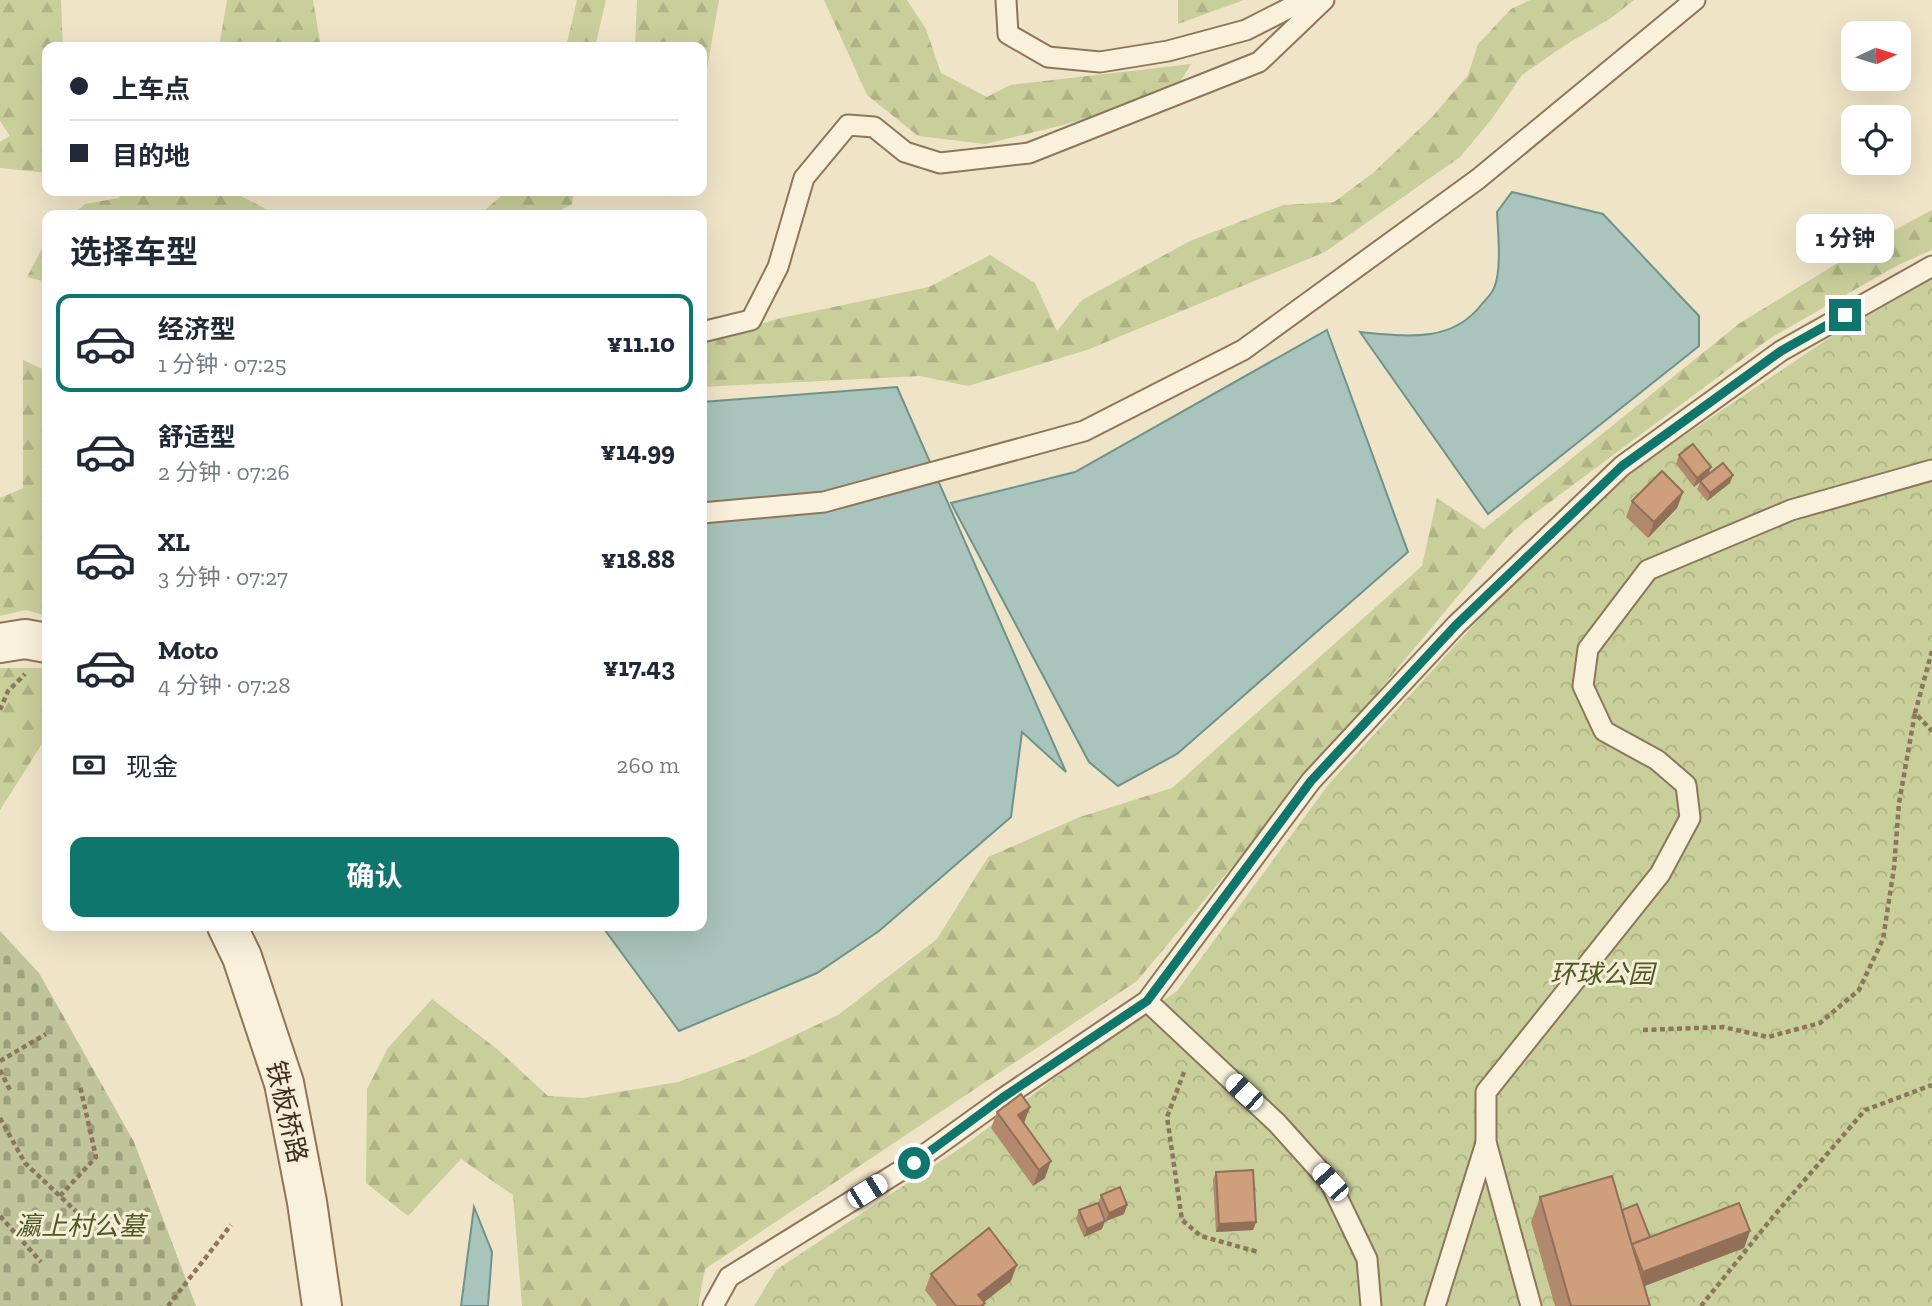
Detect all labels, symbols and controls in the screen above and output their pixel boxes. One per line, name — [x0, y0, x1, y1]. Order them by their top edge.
north arrow — [1841, 21, 1911, 91]
map controls — [1841, 21, 1911, 175]
text: 上车点 — [112, 73, 190, 105]
button: locate — [1841, 105, 1911, 175]
text: 目的地 — [112, 140, 190, 172]
callout: 1 分钟 — [1796, 214, 1894, 262]
text: 1 分钟 — [1815, 224, 1875, 252]
text: 选择车型 — [70, 233, 198, 271]
route end — [1829, 299, 1861, 331]
icon: car — [74, 312, 137, 375]
text: 经济型 — [158, 313, 236, 345]
text: ¥11.10 — [607, 327, 675, 359]
text: 1 分钟 · 07:25 — [158, 350, 286, 378]
icon: car — [74, 420, 137, 483]
text: 舒适型 — [158, 421, 236, 453]
text: ¥14.99 — [600, 435, 675, 467]
text: 2 分钟 · 07:26 — [158, 458, 290, 486]
text: XL — [158, 526, 190, 558]
icon: car — [74, 528, 137, 591]
text: ¥18.88 — [601, 543, 675, 575]
text: 3 分钟 · 07:27 — [158, 563, 288, 591]
text: Moto — [158, 634, 218, 666]
icon: car — [74, 636, 137, 699]
text: ¥17.43 — [603, 651, 675, 683]
text: 4 分钟 · 07:28 — [158, 671, 291, 699]
icon: cash — [70, 746, 108, 784]
text: 现金 — [126, 751, 178, 783]
text: 260 m — [617, 751, 679, 779]
button: 确认 — [70, 837, 679, 917]
park label: 环球公园 — [1550, 958, 1658, 990]
street label: 铁板桥路 — [260, 1058, 314, 1166]
car — [1222, 1070, 1267, 1114]
route start — [898, 1147, 930, 1179]
car — [1309, 1159, 1352, 1205]
car — [844, 1171, 891, 1211]
park label: 瀛上村公墓 — [15, 1210, 149, 1242]

